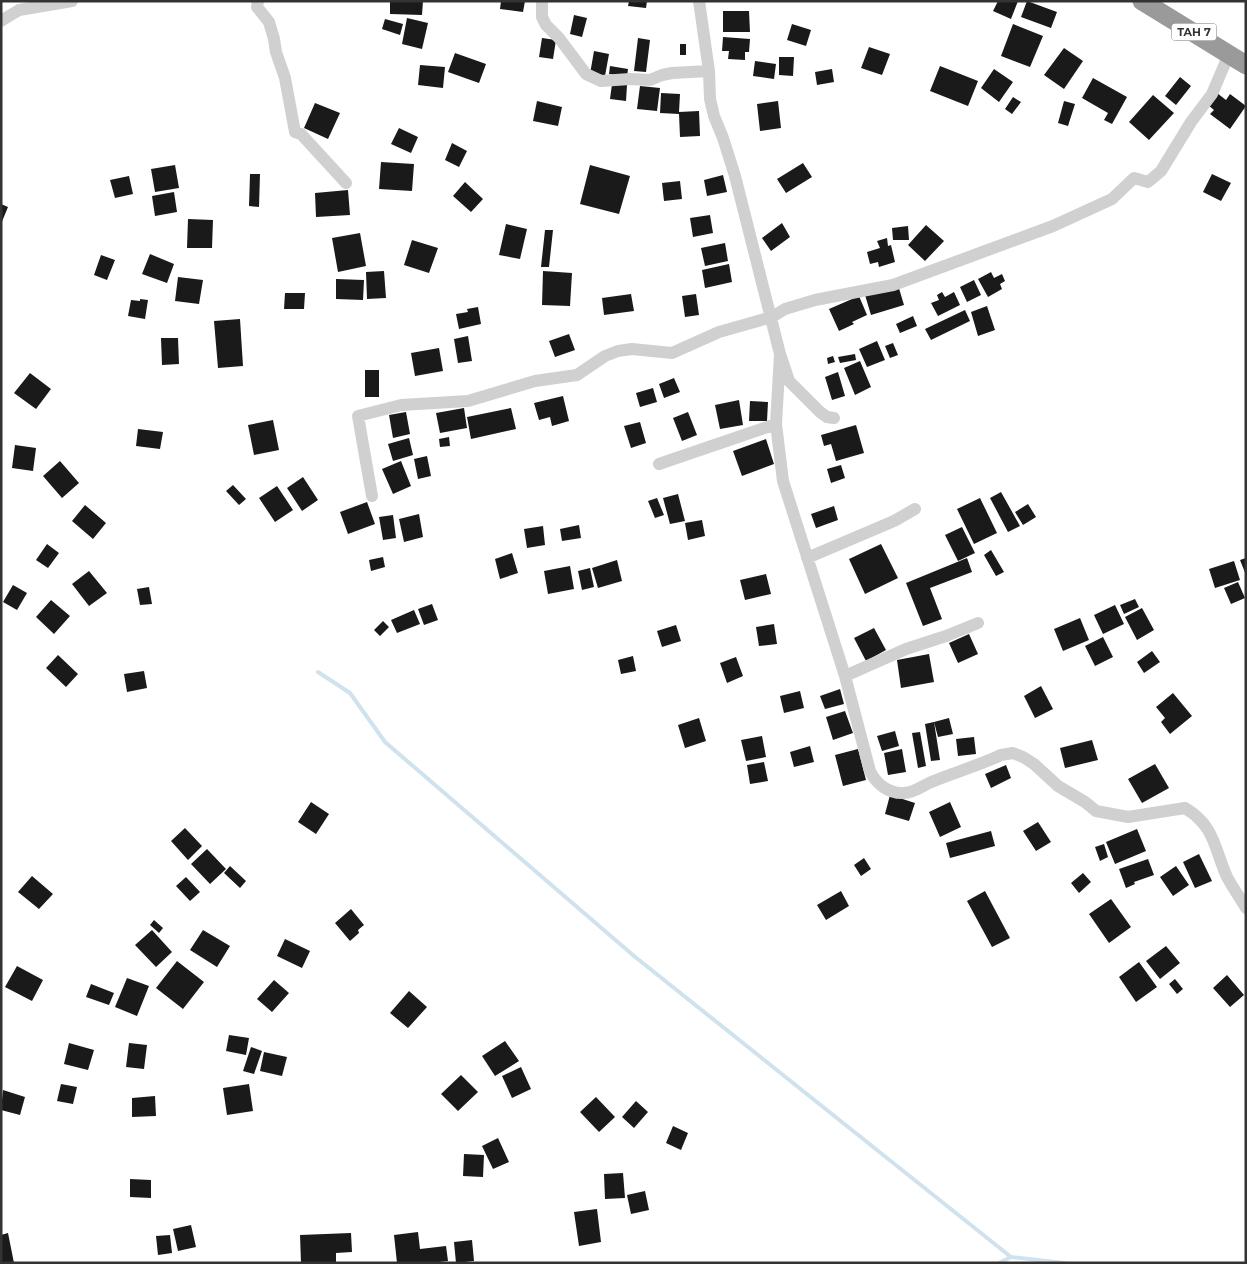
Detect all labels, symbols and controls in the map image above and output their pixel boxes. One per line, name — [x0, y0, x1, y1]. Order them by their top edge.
road number: TAH 7 — [1172, 24, 1216, 41]

